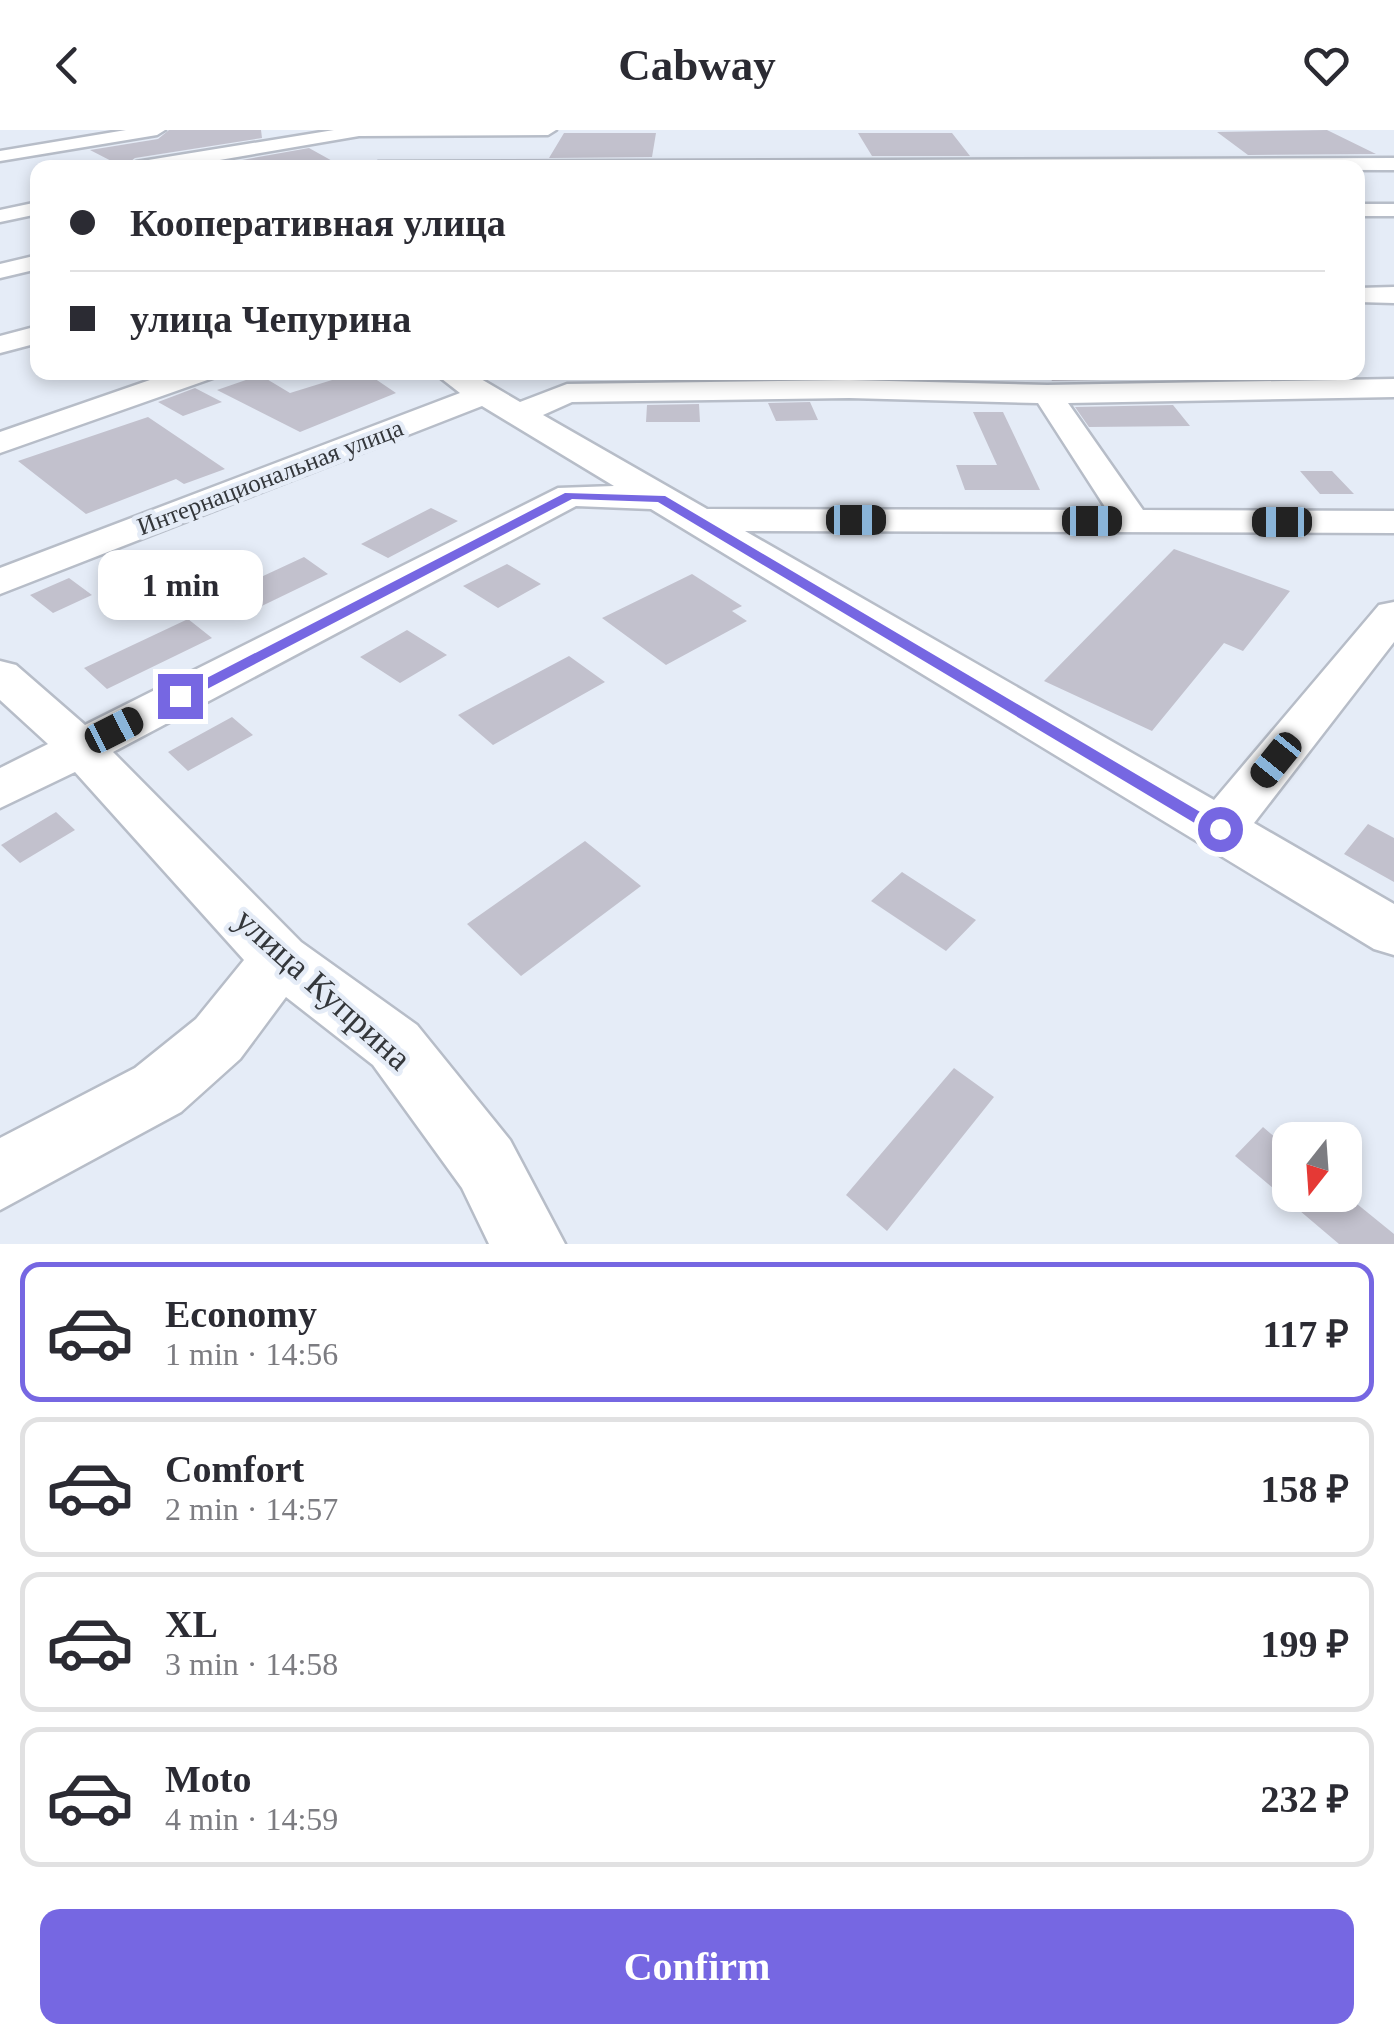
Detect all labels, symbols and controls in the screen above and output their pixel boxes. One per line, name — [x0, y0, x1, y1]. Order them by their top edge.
icon: back — [40, 38, 95, 93]
icon: heart — [1299, 38, 1354, 93]
text: Cabway — [618, 40, 776, 90]
text: Кооперативная улица — [130, 202, 506, 244]
text: улица Чепурина — [130, 298, 411, 340]
street label: Интернациональная улица — [133, 414, 407, 540]
car — [826, 505, 886, 535]
car — [1062, 506, 1122, 536]
car — [1252, 507, 1312, 537]
callout: 1 min — [98, 551, 262, 621]
text: 1 min — [142, 567, 219, 603]
route end — [158, 674, 203, 719]
car — [80, 703, 148, 757]
car — [1245, 727, 1307, 793]
route start — [1198, 807, 1243, 852]
street label: улица Куприна — [227, 900, 419, 1078]
north arrow — [1272, 1122, 1362, 1212]
map controls — [1272, 1122, 1362, 1212]
icon: car — [45, 1287, 135, 1377]
text: Economy — [165, 1293, 317, 1335]
text: 117 ₽ — [1262, 1313, 1349, 1355]
text: 1 min · 14:56 — [165, 1336, 338, 1372]
icon: car — [45, 1442, 135, 1532]
text: Comfort — [165, 1448, 304, 1490]
text: 158 ₽ — [1260, 1468, 1349, 1510]
text: 2 min · 14:57 — [165, 1491, 338, 1527]
icon: car — [45, 1597, 135, 1687]
text: XL — [165, 1603, 218, 1645]
text: 199 ₽ — [1260, 1623, 1349, 1665]
text: 3 min · 14:58 — [165, 1646, 338, 1682]
icon: car — [45, 1752, 135, 1842]
text: Moto — [165, 1758, 252, 1800]
text: 232 ₽ — [1260, 1778, 1349, 1820]
text: 4 min · 14:59 — [165, 1801, 338, 1837]
button: Confirm — [40, 1909, 1354, 2024]

